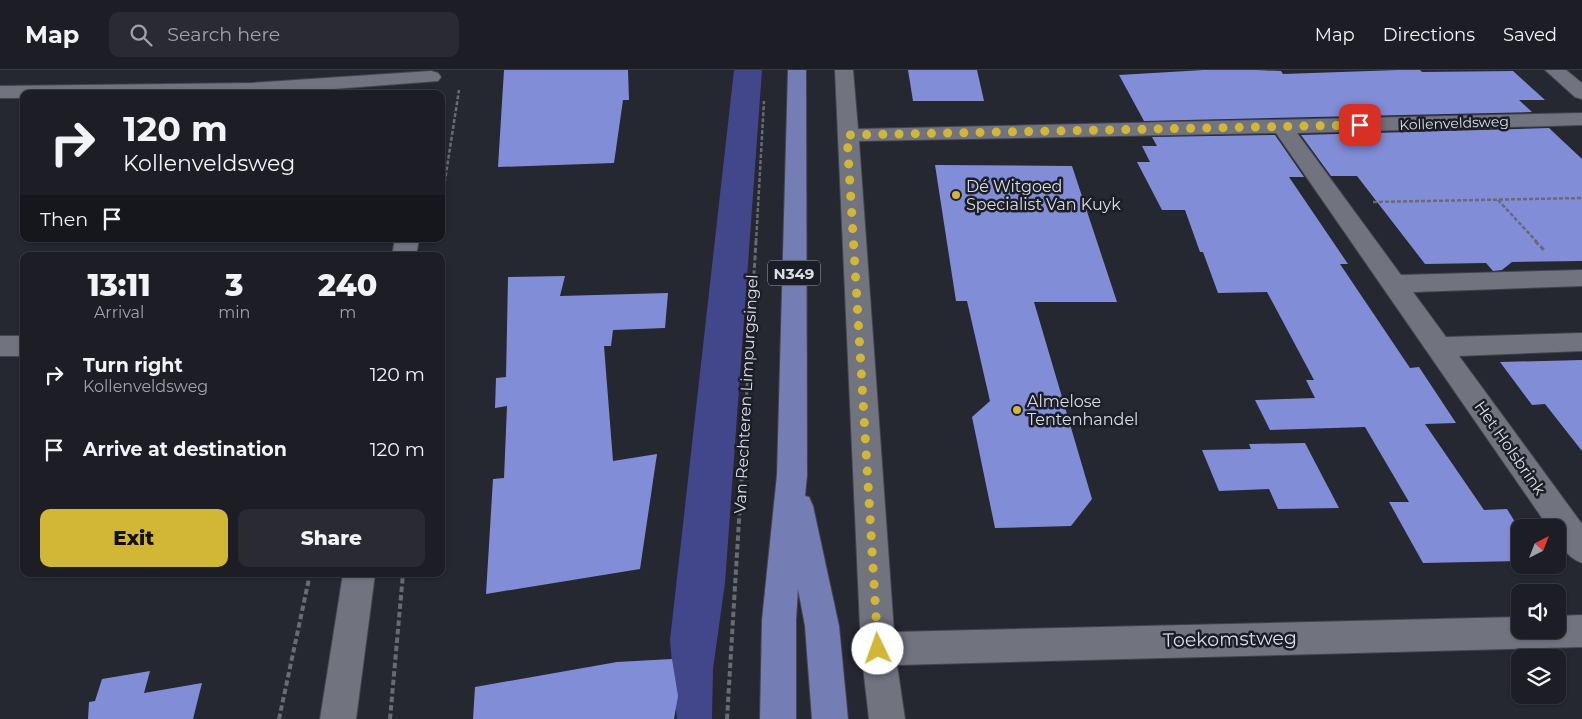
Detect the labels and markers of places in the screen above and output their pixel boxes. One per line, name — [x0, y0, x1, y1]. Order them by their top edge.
pin — [1339, 104, 1381, 146]
place label: Dé Witgoed Specialist Van Kuyk — [966, 177, 1121, 214]
marker: Dé Witgoed Specialist Van Kuyk — [950, 189, 962, 201]
place label: Almelose Tentenhandel — [1027, 392, 1138, 429]
marker: Almelose Tentenhandel — [1011, 404, 1023, 416]

